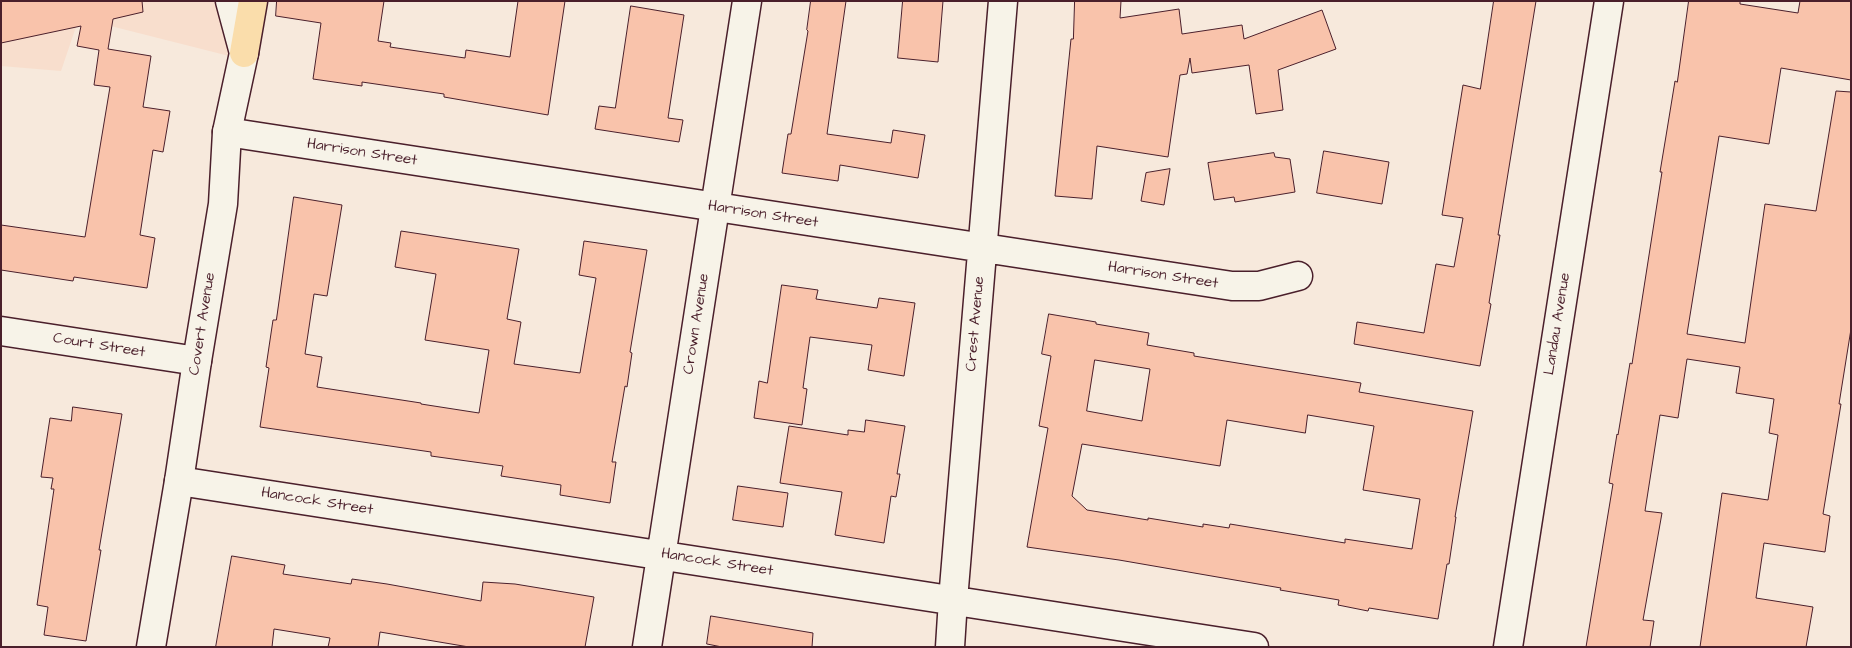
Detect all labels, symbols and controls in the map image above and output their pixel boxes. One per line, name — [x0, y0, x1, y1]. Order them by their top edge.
street label: Harrison Street — [306, 135, 418, 171]
street label: Harrison Street — [707, 197, 819, 233]
street label: Harrison Street — [1107, 258, 1219, 294]
street label: Covert Avenue — [186, 271, 220, 377]
street label: Crown Avenue — [680, 272, 714, 376]
street label: Landau Avenue — [1541, 272, 1575, 376]
street label: Crest Avenue — [963, 276, 989, 372]
street label: Court Street — [52, 330, 146, 362]
street label: Hancock Street — [260, 484, 374, 520]
street label: Hancock Street — [660, 545, 774, 581]

